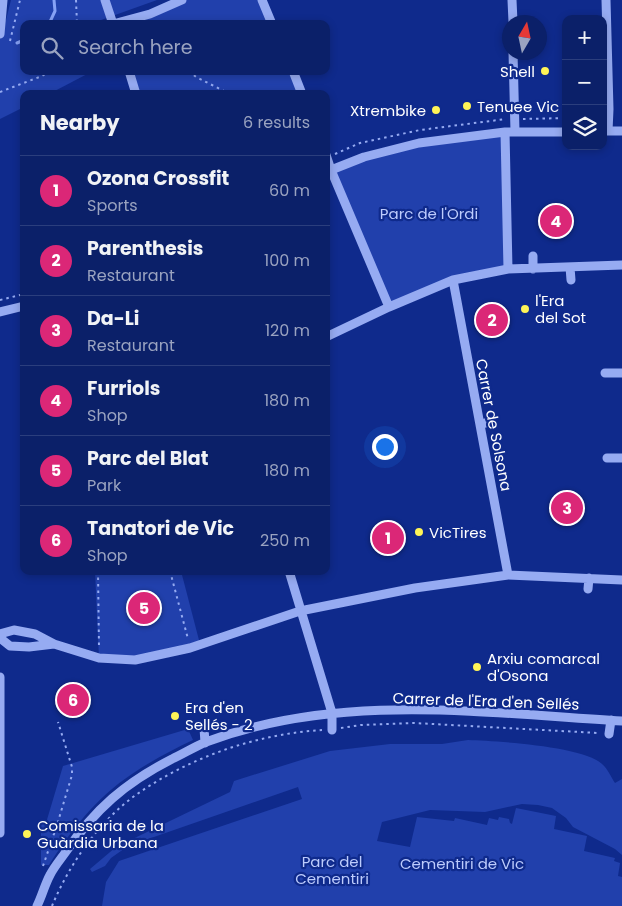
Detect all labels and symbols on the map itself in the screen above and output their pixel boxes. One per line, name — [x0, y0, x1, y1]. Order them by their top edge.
north arrow — [502, 15, 547, 60]
place label: Shell — [500, 61, 535, 82]
marker: Shell — [539, 65, 551, 77]
place label: Tenuee Vic — [477, 96, 559, 117]
place label: Xtrembike — [350, 100, 426, 121]
marker: Tenuee Vic — [461, 100, 473, 112]
marker: Xtrembike — [430, 104, 442, 116]
pin: 4 — [540, 202, 572, 240]
park label: Parc de l'Ordi — [380, 203, 478, 224]
place label: l'Era del Sot — [535, 290, 586, 328]
pin: 2 — [476, 301, 508, 339]
marker: l'Era del Sot — [519, 303, 531, 315]
street label: Carrer de Solsona — [471, 357, 517, 493]
your location — [372, 434, 398, 460]
pin: 3 — [551, 489, 583, 527]
pin: 1 — [372, 519, 404, 557]
place label: VicTires — [429, 522, 487, 543]
marker: VicTires — [413, 526, 425, 538]
pin: 5 — [128, 589, 160, 627]
place label: Arxiu comarcal d'Osona — [487, 648, 600, 686]
marker: Arxiu comarcal d'Osona — [471, 661, 483, 673]
pin: 6 — [57, 681, 89, 719]
street label: Carrer de l'Era d'en Sellés — [392, 687, 580, 715]
place label: Era d'en Sellés - 2 — [185, 697, 253, 735]
marker: Era d'en Sellés - 2 — [169, 710, 181, 722]
place label: Comissaria de la Guàrdia Urbana — [37, 815, 164, 853]
marker: Comissaria de la Guàrdia Urbana — [21, 828, 33, 840]
park label: Parc del Cementiri — [295, 851, 369, 889]
park label: Cementiri de Vic — [400, 853, 524, 874]

